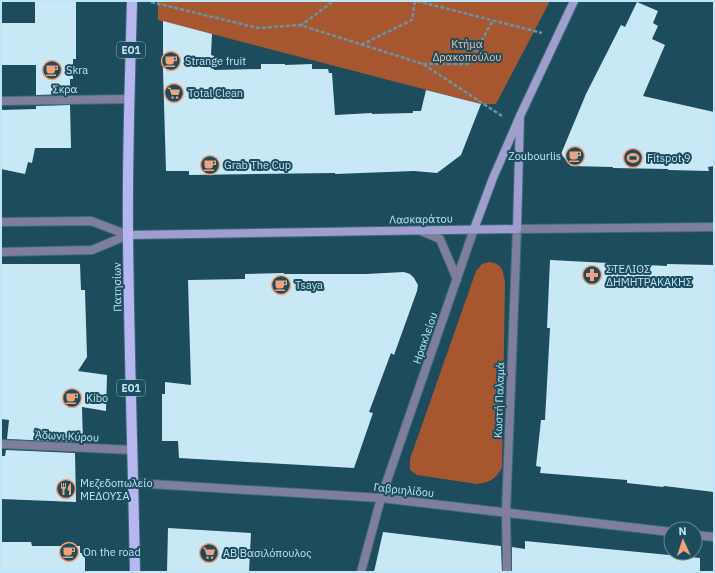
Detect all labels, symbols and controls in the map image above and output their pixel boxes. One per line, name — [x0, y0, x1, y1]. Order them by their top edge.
park label: Κτήμα Δρακοπούλου — [432, 37, 502, 64]
road number: ΕΟ1 — [117, 42, 145, 58]
cafe icon: Strange fruit — [160, 50, 182, 72]
place label: Strange fruit — [185, 54, 246, 68]
cafe icon: Skra — [41, 59, 63, 81]
place label: Skra — [66, 63, 88, 77]
street label: Σκρα — [52, 82, 78, 96]
supermarket icon: Total Clean — [163, 82, 185, 104]
place label: Total Clean — [188, 86, 243, 100]
cafe icon: Zoubourlis — [564, 145, 586, 167]
sports icon: Fitspot 9 — [622, 147, 644, 169]
place label: Zoubourlis — [508, 149, 561, 163]
place label: Fitspot 9 — [647, 151, 691, 165]
cafe icon: Grab The Cup — [199, 154, 221, 176]
place label: Grab The Cup — [224, 158, 291, 172]
street label: Λασκαράτου — [389, 211, 453, 227]
street label: Πατησίων — [110, 262, 124, 312]
place label: ΣΤΕΛΙΟΣ ΔΗΜΗΤΡΑΚΑΚΗΣ — [606, 262, 692, 289]
pharmacy icon: ΣΤΕΛΙΟΣ ΔΗΜΗΤΡΑΚΑΚΗΣ — [581, 264, 603, 286]
cafe icon: Tsaya — [270, 274, 292, 296]
place label: Tsaya — [295, 278, 323, 292]
street label: Ηρακλείου — [410, 310, 440, 366]
street label: Κωστή Παλαμά — [491, 362, 507, 438]
road number: ΕΟ1 — [117, 380, 145, 396]
cafe icon: Kibo — [61, 387, 83, 409]
place label: Kibo — [86, 391, 108, 405]
street label: Άδωνι Κύρου — [35, 427, 99, 445]
place label: Μεζεδοπωλείο ΜΕΔΟΥΣΑ — [80, 476, 153, 503]
restaurant icon: Μεζεδοπωλείο ΜΕΔΟΥΣΑ — [55, 478, 77, 500]
street label: Γαβριηλίδου — [373, 480, 435, 500]
north arrow — [663, 521, 703, 561]
text: N — [678, 524, 687, 538]
cafe icon: On the road — [58, 541, 80, 563]
supermarket icon: ΑΒ Βασιλόπουλος — [198, 542, 220, 564]
place label: On the road — [83, 545, 141, 559]
place label: ΑΒ Βασιλόπουλος — [223, 546, 311, 560]

